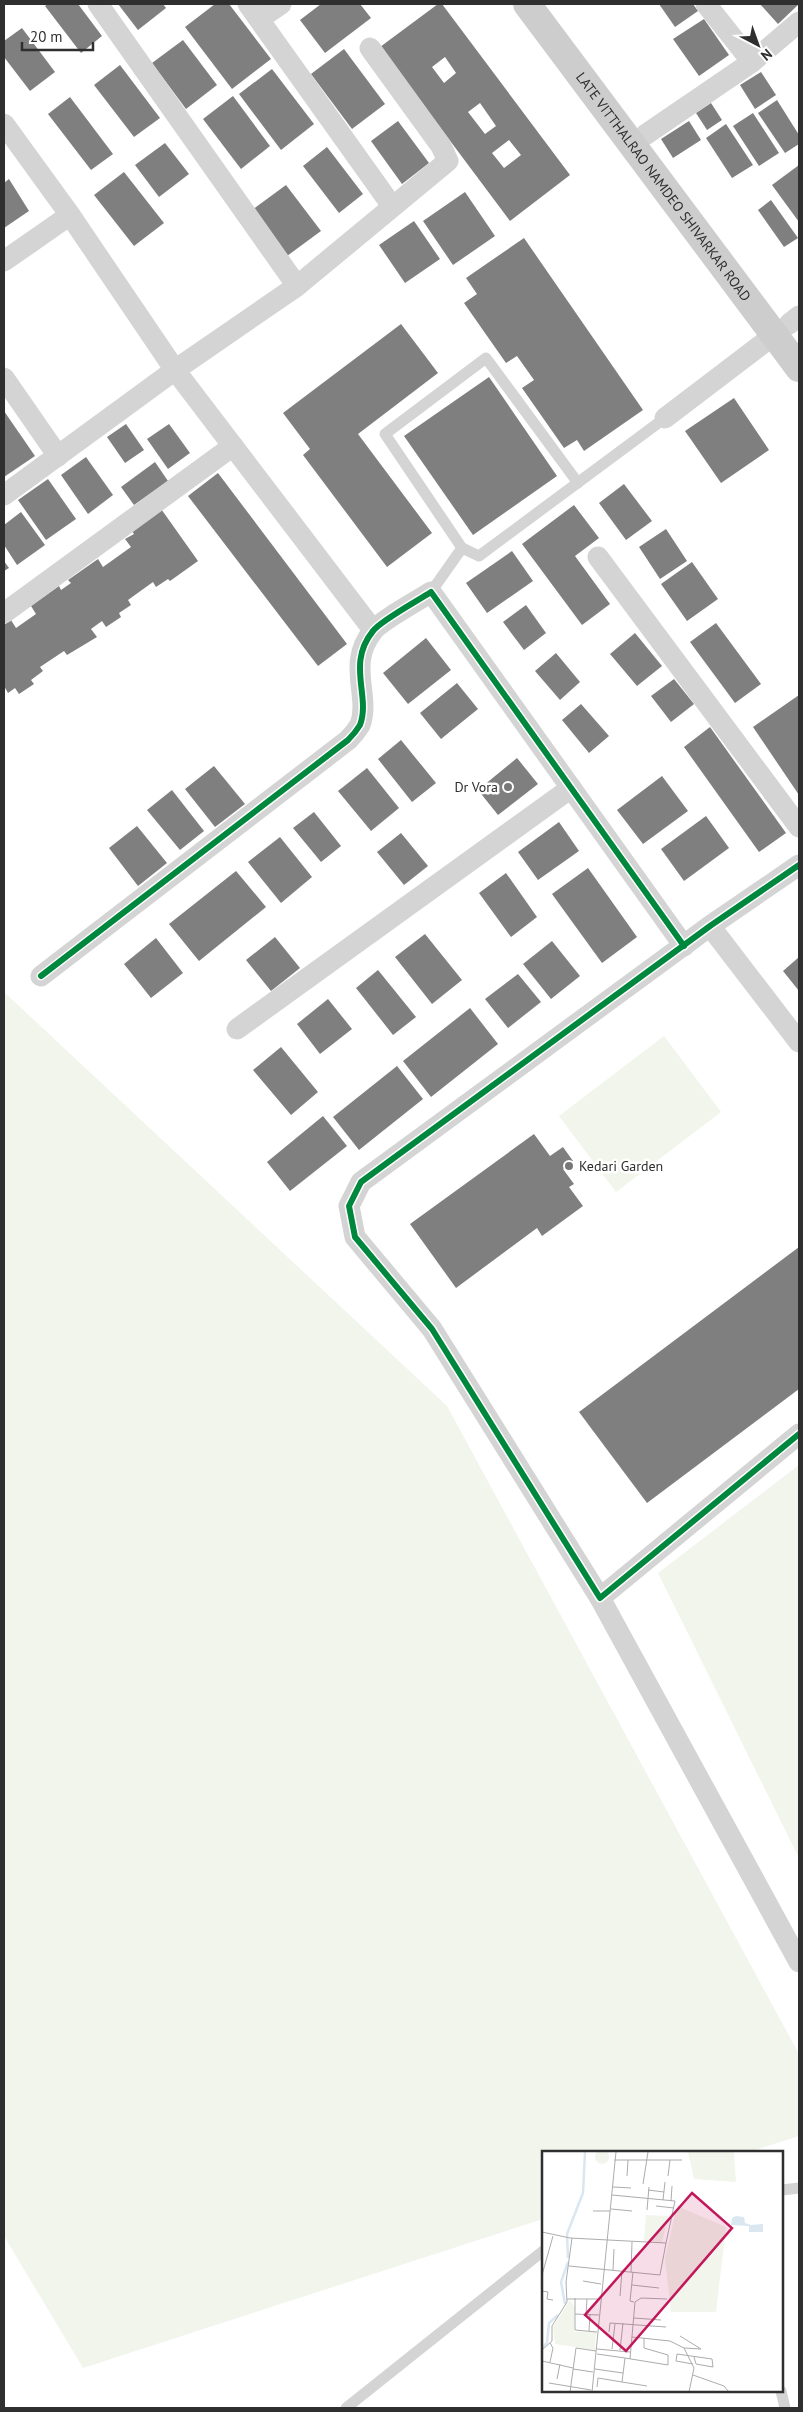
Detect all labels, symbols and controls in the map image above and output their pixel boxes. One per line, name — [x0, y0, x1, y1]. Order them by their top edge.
scale bar — [22, 20, 94, 52]
north arrow — [733, 20, 783, 70]
text: 20 m — [30, 27, 63, 46]
text: N — [757, 45, 776, 65]
street label: LATE VITTHALRAO NAMDEO SHIVARKAR ROAD — [572, 69, 755, 305]
place label: Dr Vora — [454, 778, 498, 796]
marker: Dr Vora — [502, 781, 514, 793]
place label: Kedari Garden — [579, 1157, 663, 1175]
marker: Kedari Garden — [563, 1160, 575, 1172]
inset map — [542, 2151, 783, 2392]

